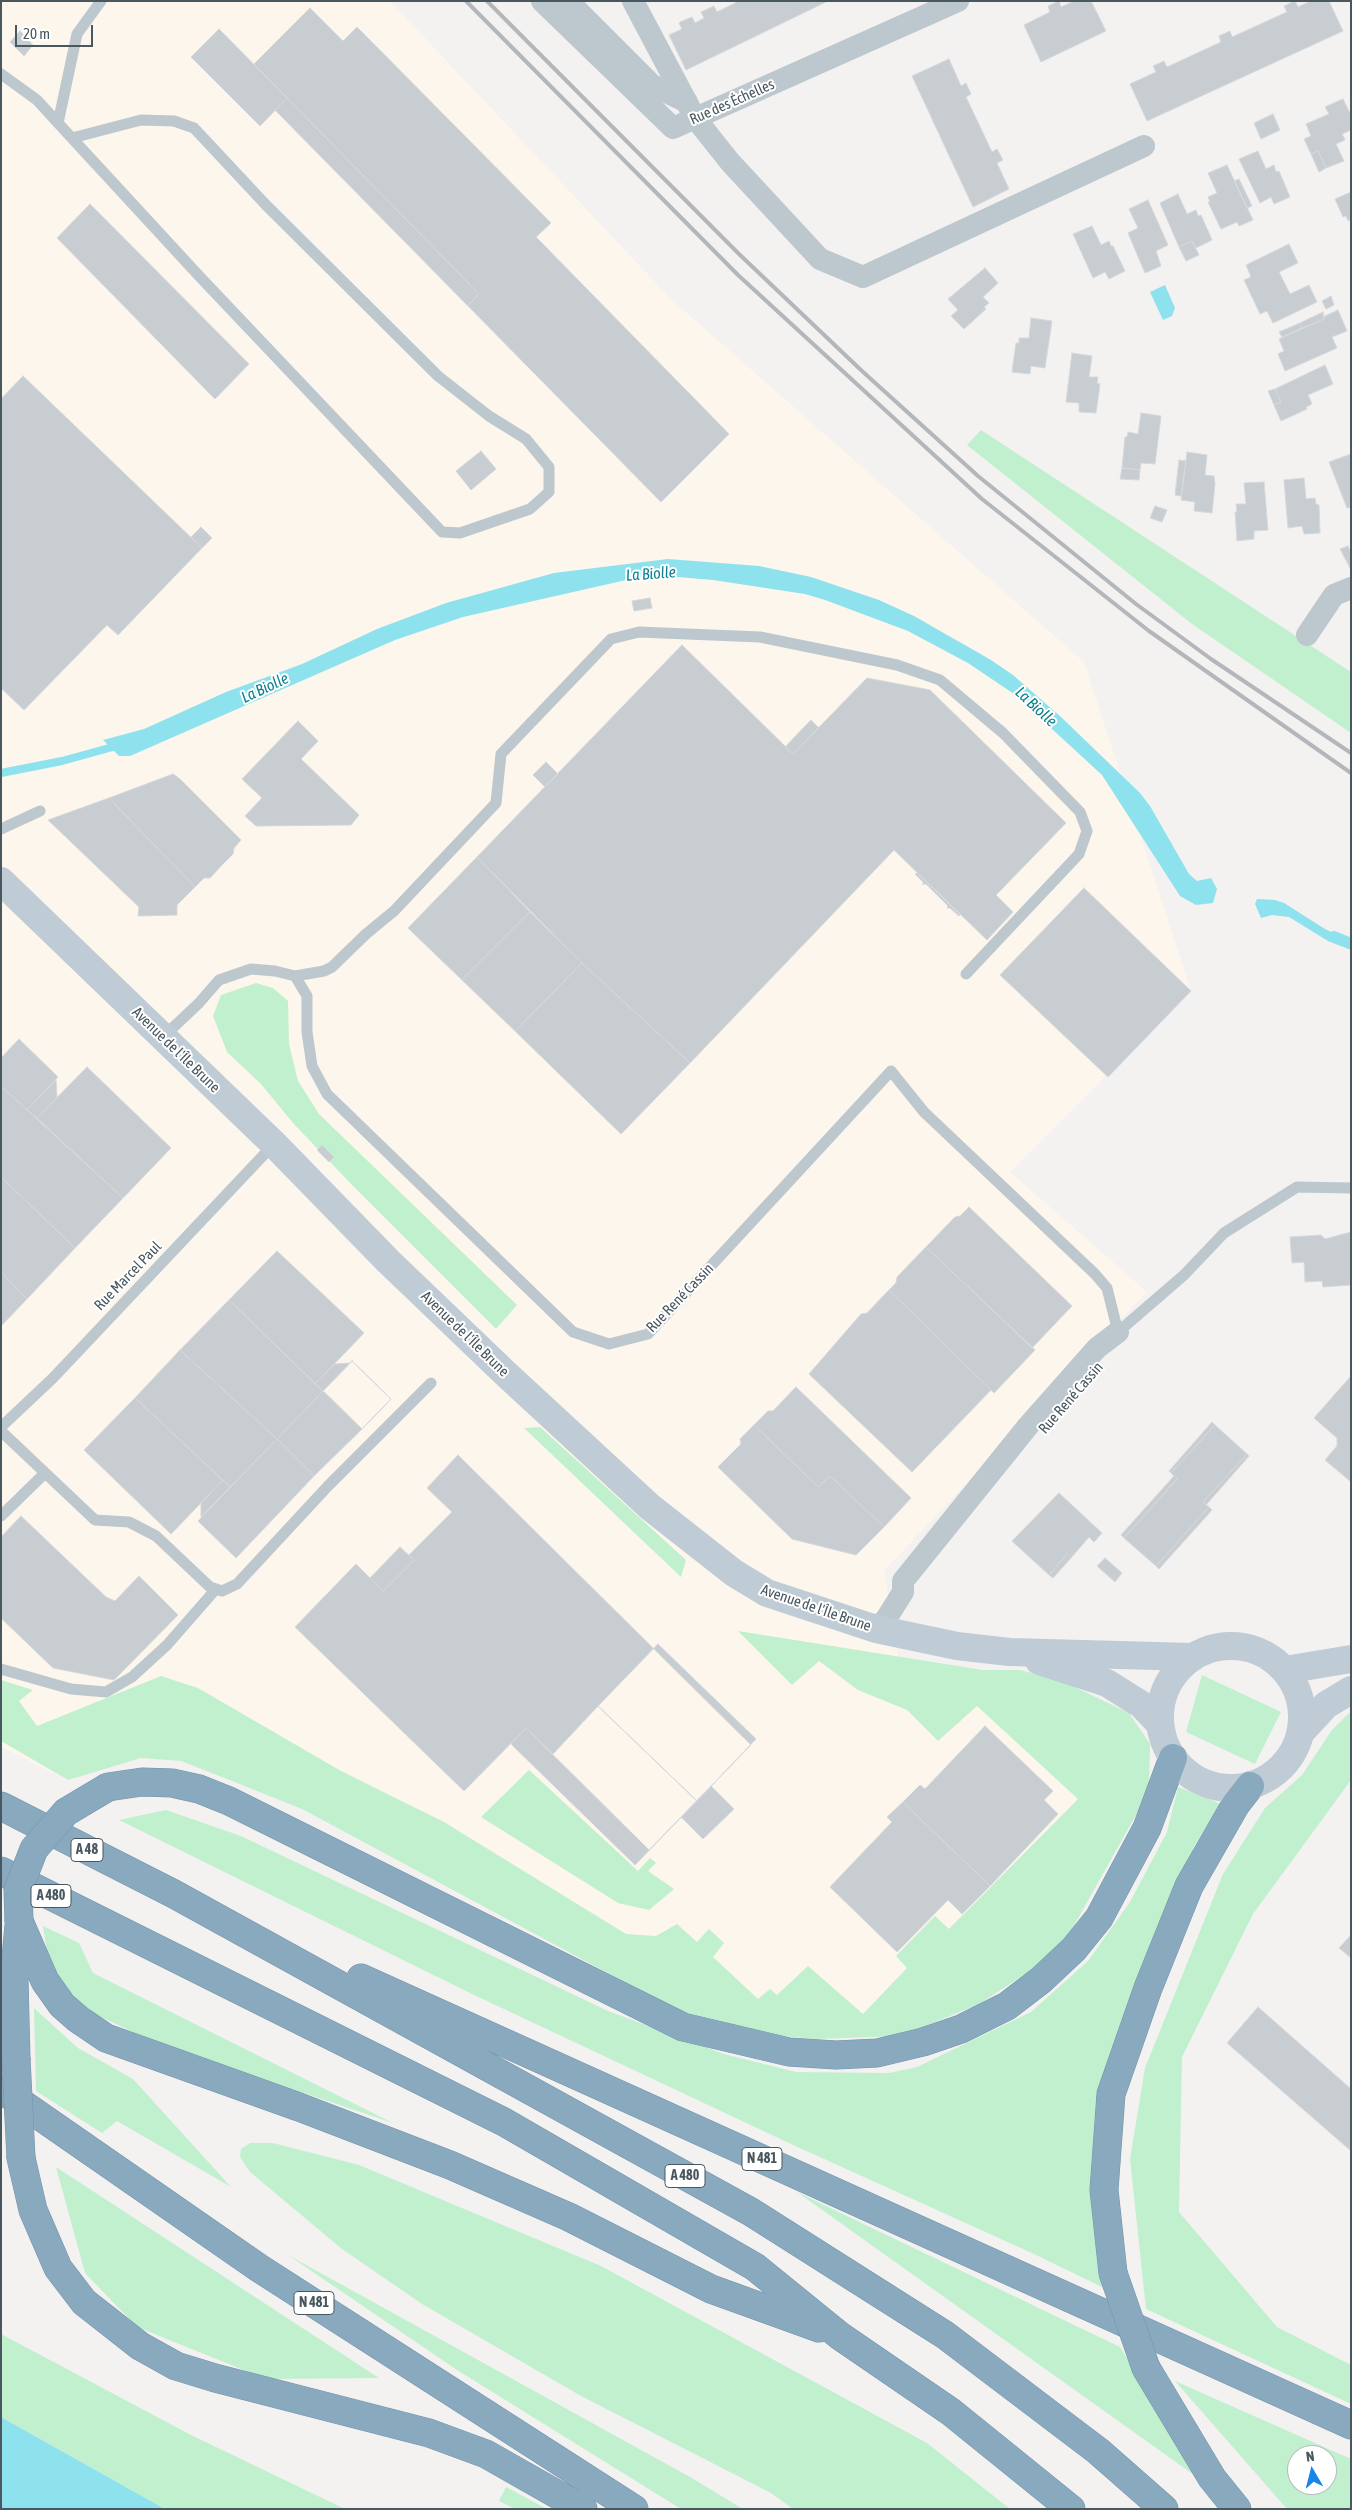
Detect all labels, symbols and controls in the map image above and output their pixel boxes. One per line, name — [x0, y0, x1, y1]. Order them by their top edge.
scale bar — [18, 15, 95, 47]
text: 20 m — [23, 25, 50, 42]
street label: Rue des Échelles — [687, 75, 777, 129]
water label: La Biolle — [625, 563, 677, 585]
water label: La Biolle — [238, 669, 292, 707]
water label: La Biolle — [1011, 683, 1061, 731]
street label: Avenue de l'Île Brune — [128, 1003, 224, 1097]
street label: Rue Marcel Paul — [91, 1238, 165, 1314]
street label: Rue René Cassin — [643, 1260, 717, 1336]
street label: Avenue de l'Île Brune — [417, 1287, 513, 1381]
street label: Rue René Cassin — [1035, 1358, 1107, 1438]
street label: Avenue de l'Île Brune — [759, 1581, 873, 1635]
road number: A 48 — [71, 1838, 103, 1862]
road number: A 480 — [31, 1884, 71, 1908]
road number: N 481 — [742, 2148, 782, 2170]
road number: A 480 — [665, 2164, 705, 2188]
road number: N 481 — [294, 2292, 334, 2314]
north arrow — [1287, 2445, 1337, 2495]
text: N — [1305, 2448, 1315, 2465]

